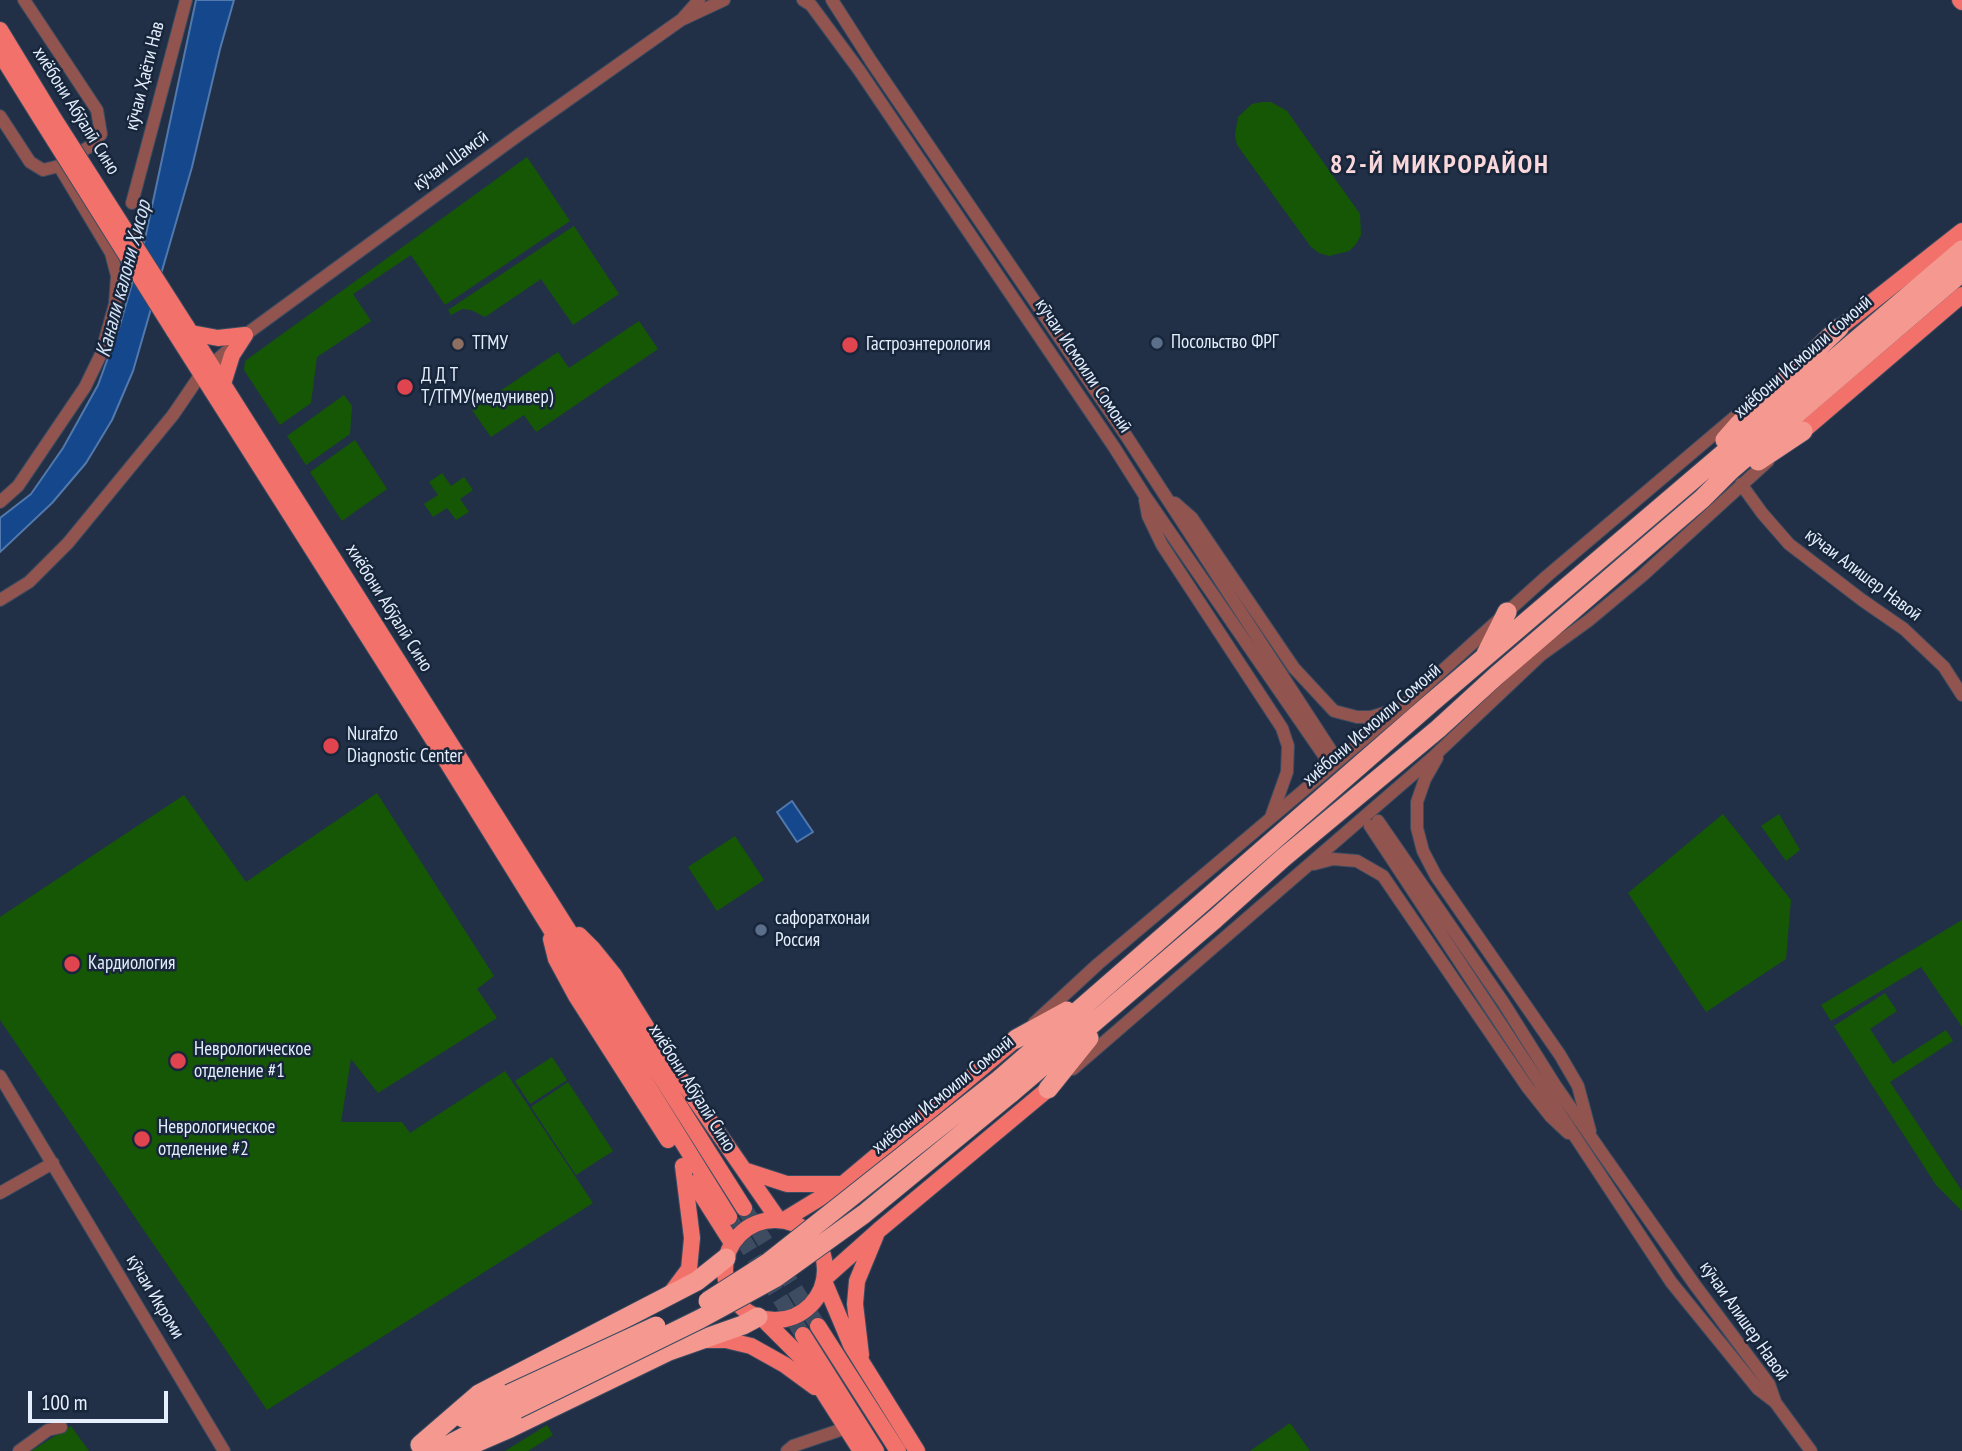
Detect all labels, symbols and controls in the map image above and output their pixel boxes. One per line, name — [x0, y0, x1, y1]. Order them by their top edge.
street label: кӯчаи Ҳаёти Нав — [120, 19, 170, 133]
street label: хиёбони Абӯалӣ Сино — [28, 43, 124, 179]
street label: кӯчаи Шамсӣ — [409, 126, 493, 196]
district label: 82-Й МИКРОРАЙОН — [1332, 150, 1548, 182]
water label: Канали калони Ҳисор — [91, 198, 157, 360]
street label: хиёбони Исмоили Сомонӣ — [1729, 291, 1877, 423]
street label: кӯчаи Исмоили Сомонӣ — [1030, 295, 1136, 437]
place label: Посольство ФРГ — [1171, 332, 1279, 354]
place label: ТГМУ — [472, 333, 508, 355]
place label: Гастроэнтерология — [866, 334, 991, 356]
marker: Гастроэнтерология — [840, 335, 860, 355]
marker: Посольство ФРГ — [1149, 335, 1165, 351]
marker: ТГМУ — [450, 336, 466, 352]
place label: Д Д Т Т/ТГМУ(медунивер) — [421, 365, 553, 409]
marker: Д Д Т Т/ТГМУ(медунивер) — [395, 377, 415, 397]
street label: кӯчаи Алишер Навоӣ — [1800, 524, 1926, 626]
street label: хиёбони Абӯалӣ Сино — [341, 540, 437, 676]
street label: хиёбони Исмоили Сомонӣ — [1298, 659, 1446, 791]
place label: Nurafzo Diagnostic Center — [347, 724, 463, 768]
marker: Nurafzo Diagnostic Center — [321, 736, 341, 756]
place label: сафоратхонаи Россия — [775, 908, 870, 952]
marker: сафоратхонаи Россия — [753, 922, 769, 938]
place label: Кардиология — [88, 953, 175, 975]
marker: Кардиология — [62, 954, 82, 974]
street label: хиёбони Абӯалӣ Сино — [644, 1020, 740, 1156]
street label: хиёбони Исмоили Сомонӣ — [868, 1031, 1018, 1159]
place label: Неврологическое отделение #1 — [194, 1039, 311, 1083]
marker: Неврологическое отделение #1 — [168, 1051, 188, 1071]
place label: Неврологическое отделение #2 — [158, 1117, 275, 1161]
marker: Неврологическое отделение #2 — [132, 1129, 152, 1149]
street label: кӯчаи Икроми — [121, 1251, 189, 1343]
street label: кӯчаи Алишер Навоӣ — [1694, 1257, 1794, 1385]
scale bar — [32, 1378, 172, 1422]
text: 100 m — [41, 1389, 87, 1416]

